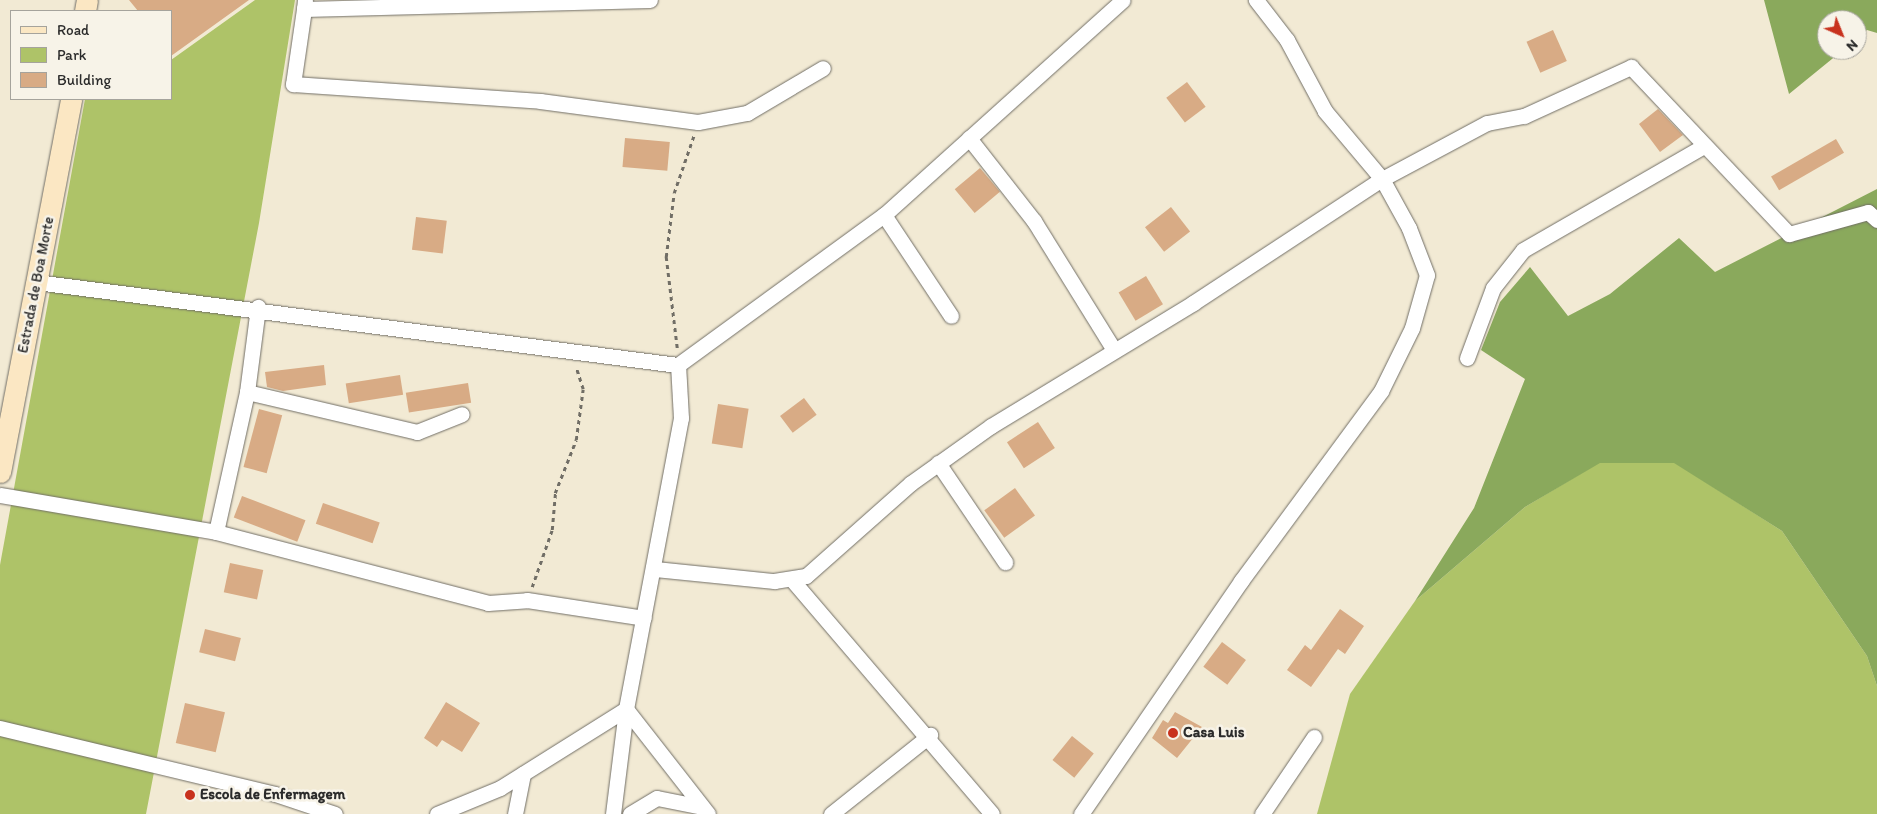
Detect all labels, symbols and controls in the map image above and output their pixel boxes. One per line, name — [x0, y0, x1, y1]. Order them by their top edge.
legend — [10, 10, 172, 100]
north arrow — [1817, 10, 1867, 60]
text: Road — [57, 21, 89, 39]
text: N — [1843, 36, 1861, 55]
text: Park — [57, 46, 87, 64]
text: Building — [57, 71, 111, 89]
street label: Estrada de Boa Morte — [14, 215, 58, 355]
place label: Casa Luis — [1183, 724, 1244, 742]
marker: Casa Luis — [1167, 727, 1179, 739]
place label: Escola de Enfermagem — [200, 786, 346, 804]
marker: Escola de Enfermagem — [184, 789, 196, 801]

